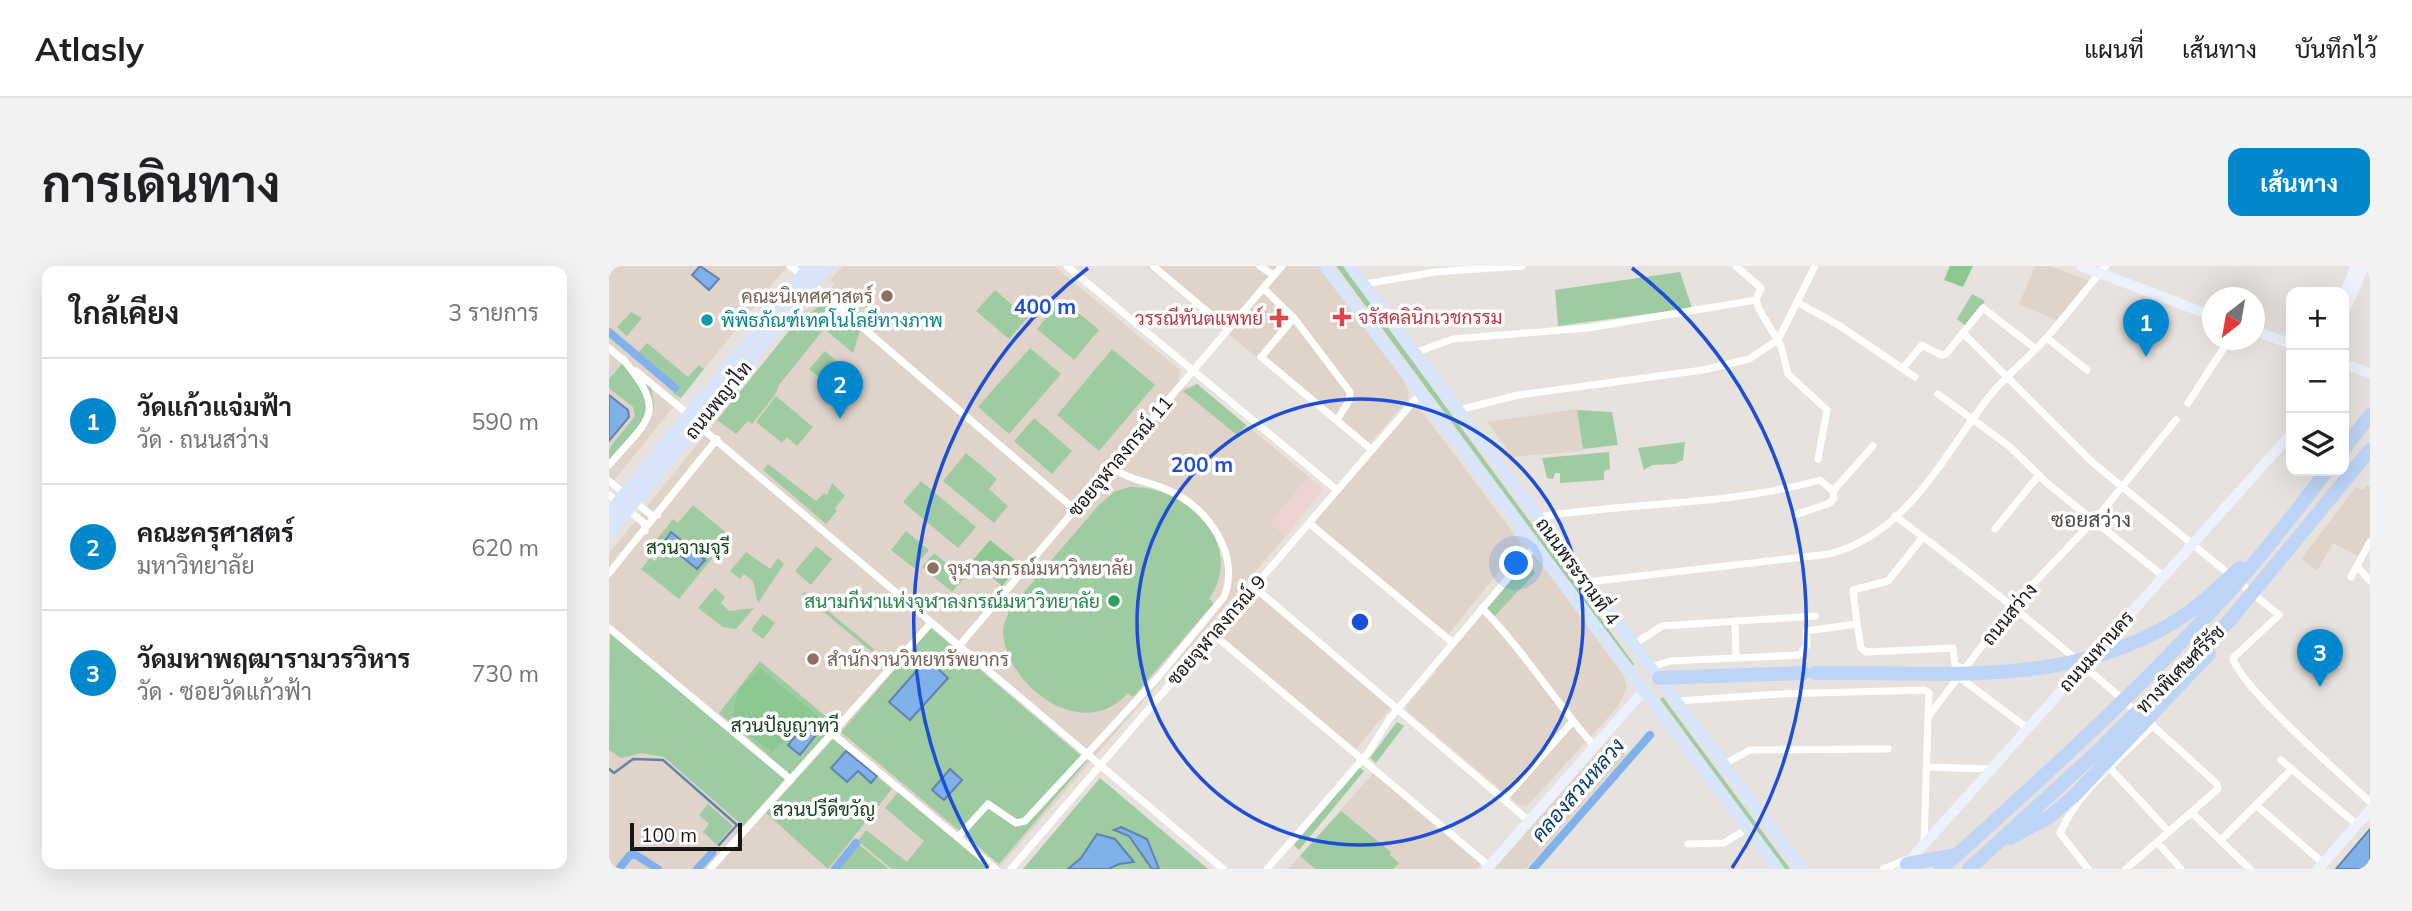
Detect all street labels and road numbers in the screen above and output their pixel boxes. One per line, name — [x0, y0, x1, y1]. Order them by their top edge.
street label: ถนนพญาไท — [679, 356, 757, 444]
street label: ซอยจุฬาลงกรณ์ 11 — [1062, 391, 1178, 522]
street label: ถนนพระรามที่ 4 — [1531, 510, 1629, 630]
street label: ซอยจุฬาลงกรณ์ 9 — [1161, 570, 1271, 691]
street label: ถนนสว่าง — [1976, 578, 2042, 650]
street label: ถนนมหานคร — [2053, 605, 2139, 697]
street label: ทางพิเศษศรีรัช — [2131, 620, 2229, 718]

